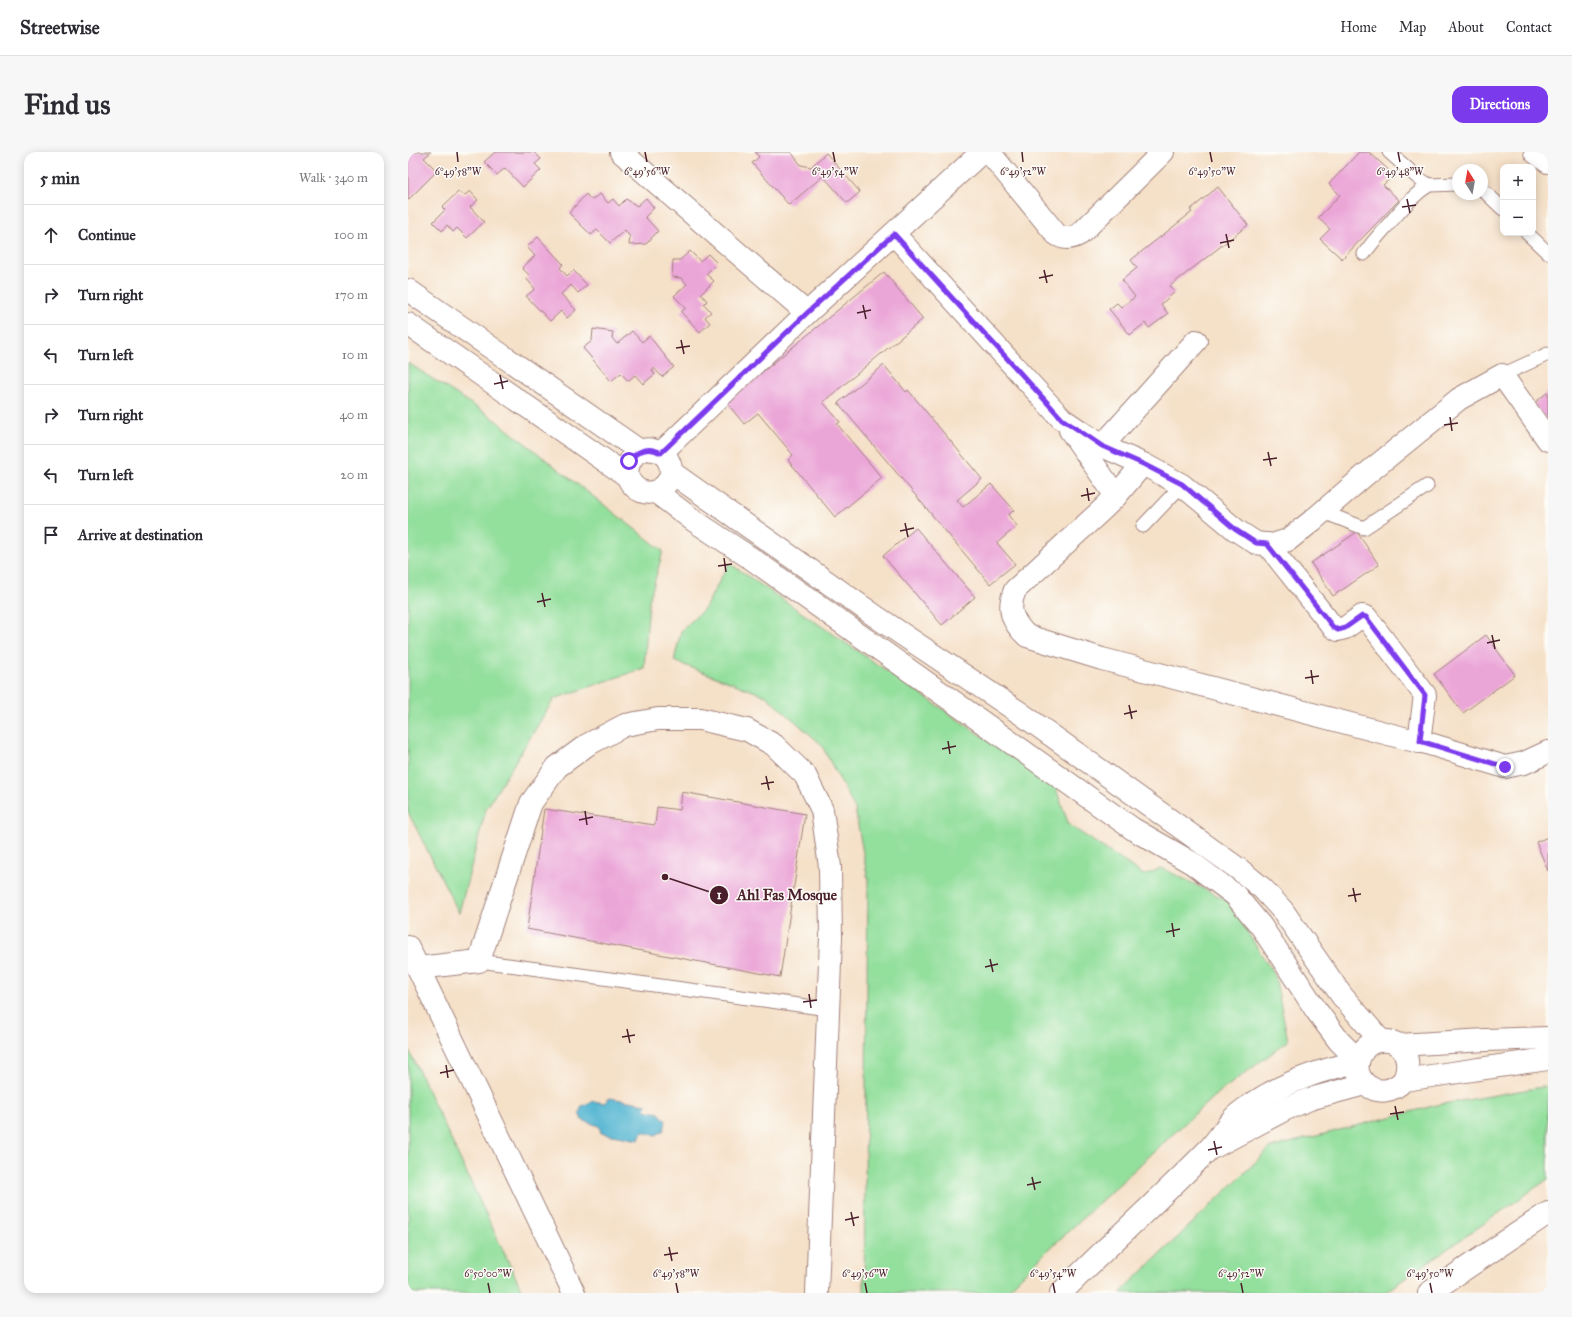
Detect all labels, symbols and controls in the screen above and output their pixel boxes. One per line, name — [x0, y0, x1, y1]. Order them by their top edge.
text: Streetwise — [20, 16, 100, 39]
text: Home — [1340, 19, 1377, 36]
text: Map — [1399, 19, 1426, 36]
text: About — [1448, 19, 1484, 36]
text: Contact — [1506, 19, 1552, 36]
button: Directions — [1452, 86, 1548, 123]
text: Find us — [24, 87, 110, 122]
north arrow — [1452, 164, 1488, 200]
map controls — [1500, 164, 1536, 236]
button: + — [1500, 164, 1536, 200]
text: 6°49'58"W — [435, 166, 482, 178]
text: 6°49'56"W — [624, 166, 671, 178]
text: 6°49'54"W — [812, 166, 859, 178]
text: 6°49'52"W — [1000, 166, 1046, 178]
text: 6°49'50"W — [1189, 166, 1236, 178]
text: 6°49'48"W — [1376, 166, 1424, 178]
text: 5 min — [40, 168, 80, 189]
text: Walk · 340 m — [299, 170, 368, 186]
button: − — [1500, 200, 1536, 236]
icon: ahead — [40, 224, 62, 246]
text: Continue — [78, 226, 136, 244]
text: 100 m — [334, 227, 368, 243]
icon: right — [40, 284, 62, 306]
text: Turn right — [78, 286, 143, 304]
text: 170 m — [335, 287, 368, 303]
icon: left — [40, 344, 62, 366]
text: Turn left — [78, 346, 134, 364]
text: 10 m — [342, 347, 368, 363]
icon: right — [40, 404, 62, 426]
text: Turn right — [78, 406, 143, 424]
text: 40 m — [339, 407, 368, 423]
route start — [620, 452, 638, 470]
icon: left — [40, 464, 62, 486]
text: Turn left — [78, 466, 134, 484]
text: 20 m — [340, 467, 368, 483]
icon: arrive — [40, 524, 62, 546]
text: Arrive at destination — [78, 526, 203, 544]
route end — [1496, 758, 1514, 776]
callout: Ahl Fas Mosque — [709, 881, 845, 908]
text: Ahl Fas Mosque — [736, 886, 838, 905]
text: 1 — [717, 888, 722, 902]
text: 6°50'00"W — [464, 1268, 512, 1280]
text: 6°49'58"W — [653, 1268, 700, 1280]
text: 6°49'56"W — [842, 1268, 889, 1280]
text: 6°49'54"W — [1030, 1268, 1077, 1280]
text: 6°49'52"W — [1218, 1268, 1264, 1280]
text: 6°49'50"W — [1407, 1268, 1454, 1280]

